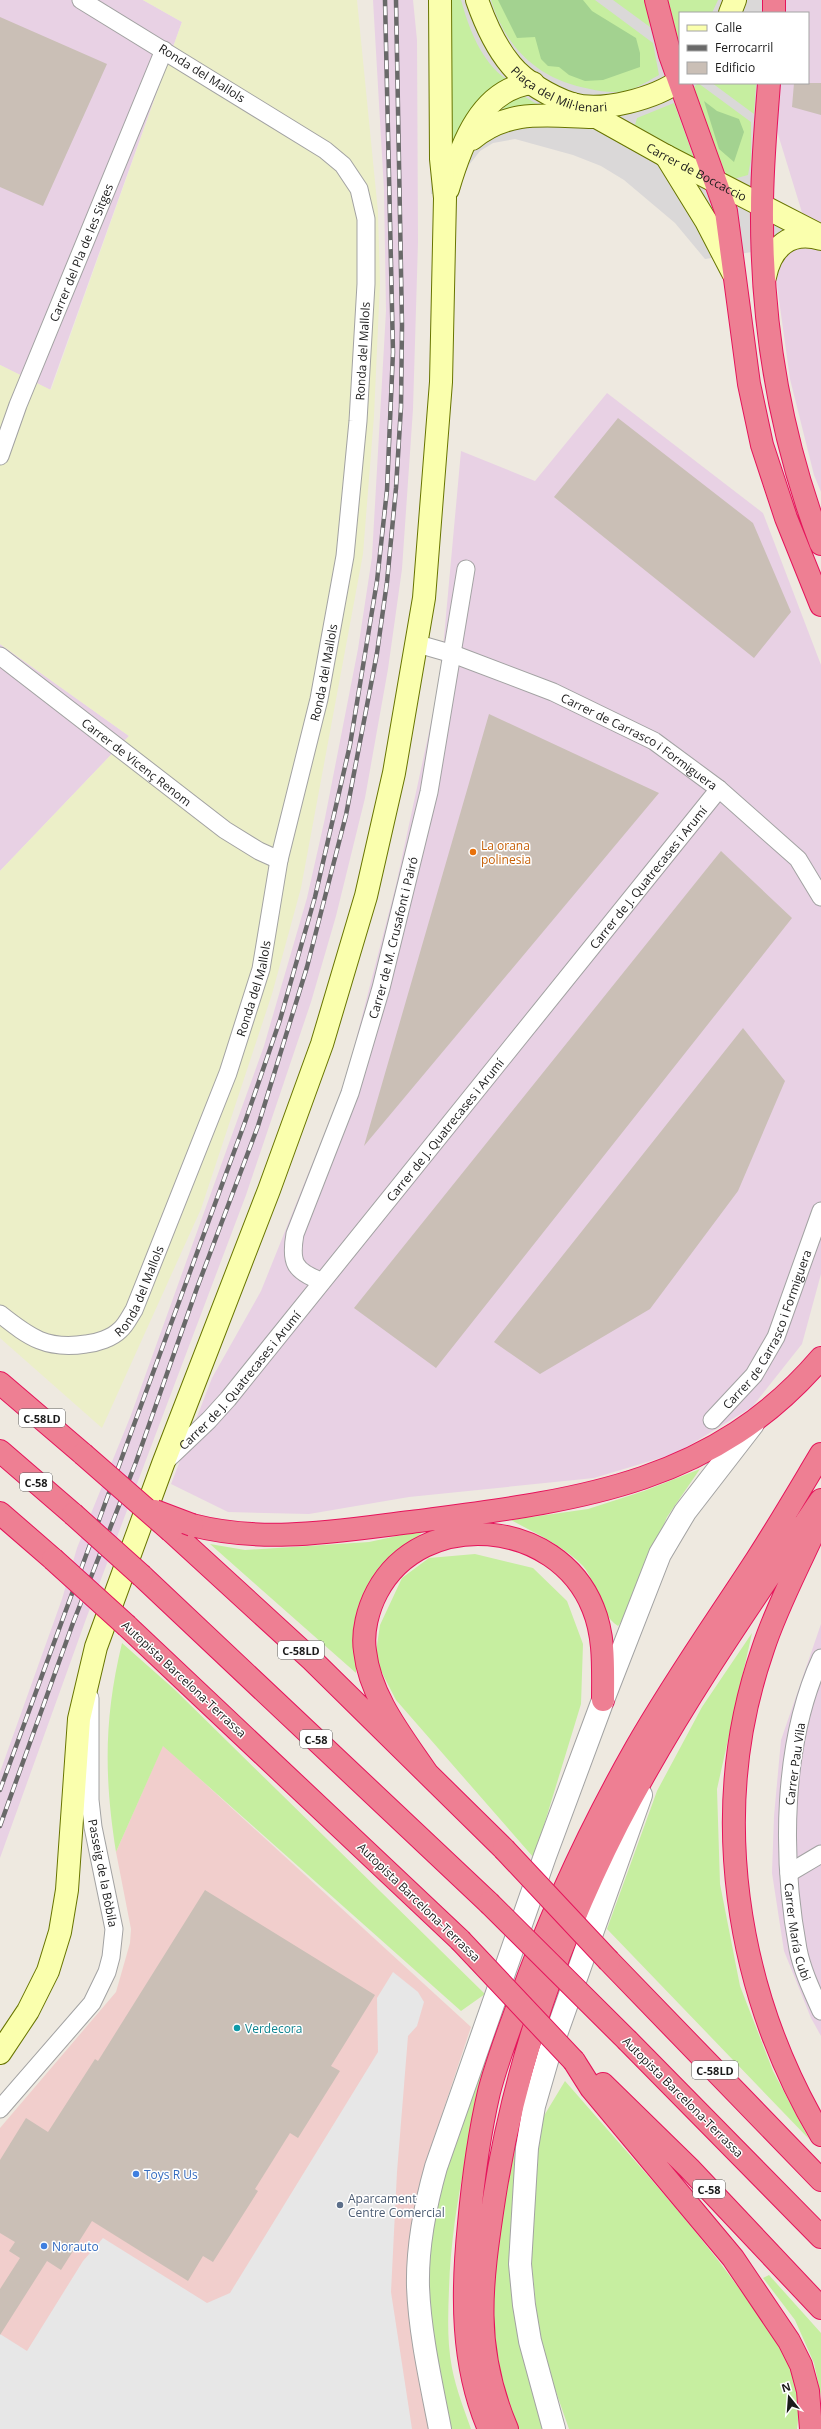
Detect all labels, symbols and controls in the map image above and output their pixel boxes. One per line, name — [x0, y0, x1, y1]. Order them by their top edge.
legend — [679, 12, 809, 84]
text: Calle — [715, 19, 742, 36]
text: Ferrocarril — [715, 39, 773, 56]
street label: Ronda del Mallols — [156, 40, 249, 107]
text: Edificio — [715, 59, 755, 76]
street label: Plaça del Mil·lenari — [508, 62, 608, 115]
street label: Carrer de Boccaccio — [643, 138, 750, 205]
street label: Carrer del Pla de les Sitges — [45, 181, 117, 324]
street label: Ronda del Mallols — [351, 301, 373, 401]
street label: Ronda del Mallols — [305, 622, 341, 723]
street label: Carrer de Carrasco i Formiguera — [558, 689, 721, 794]
street label: Carrer de Vicenç Renom — [78, 714, 195, 810]
street label: Carrer de J. Quatrecases i Arumí — [585, 802, 711, 952]
place label: La orana polinesia — [481, 837, 531, 868]
marker: La orana polinesia — [468, 847, 478, 857]
street label: Carrer de M. Crusafont i Pairó — [364, 855, 421, 1021]
street label: Ronda del Mallols — [232, 939, 274, 1038]
street label: Carrer de J. Quatrecases i Arumí — [382, 1054, 508, 1205]
street label: Ronda del Mallols — [110, 1243, 167, 1340]
street label: Carrer de Carrasco i Formiguera — [718, 1247, 815, 1412]
street label: Carrer de J. Quatrecases i Arumí — [175, 1306, 305, 1453]
road number: C-58LD — [19, 1409, 65, 1427]
road number: C-58 — [20, 1473, 52, 1491]
street label: Autopista Barcelona-Terrassa — [118, 1617, 250, 1741]
road number: C-58LD — [278, 1641, 324, 1659]
street label: Carrer Pau Vila — [781, 1722, 809, 1806]
road number: C-58 — [300, 1730, 332, 1748]
street label: Passeig de la Bòbila — [84, 1817, 122, 1929]
street label: Autopista Barcelona-Terrassa — [354, 1839, 484, 1965]
street label: Carrer María Cubi — [781, 1882, 815, 1983]
place label: Verdecora — [245, 2020, 302, 2037]
marker: Verdecora — [232, 2023, 242, 2033]
street label: Autopista Barcelona-Terrassa — [619, 2033, 747, 2161]
road number: C-58LD — [692, 2061, 738, 2079]
place label: Toys R Us — [144, 2166, 198, 2183]
marker: Toys R Us — [131, 2169, 141, 2179]
road number: C-58 — [693, 2180, 725, 2198]
place label: Aparcament Centre Comercial — [348, 2190, 445, 2221]
marker: Aparcament Centre Comercial — [335, 2200, 345, 2210]
place label: Norauto — [52, 2238, 99, 2255]
marker: Norauto — [39, 2241, 49, 2251]
north arrow — [769, 2377, 809, 2417]
text: N — [779, 2378, 792, 2395]

